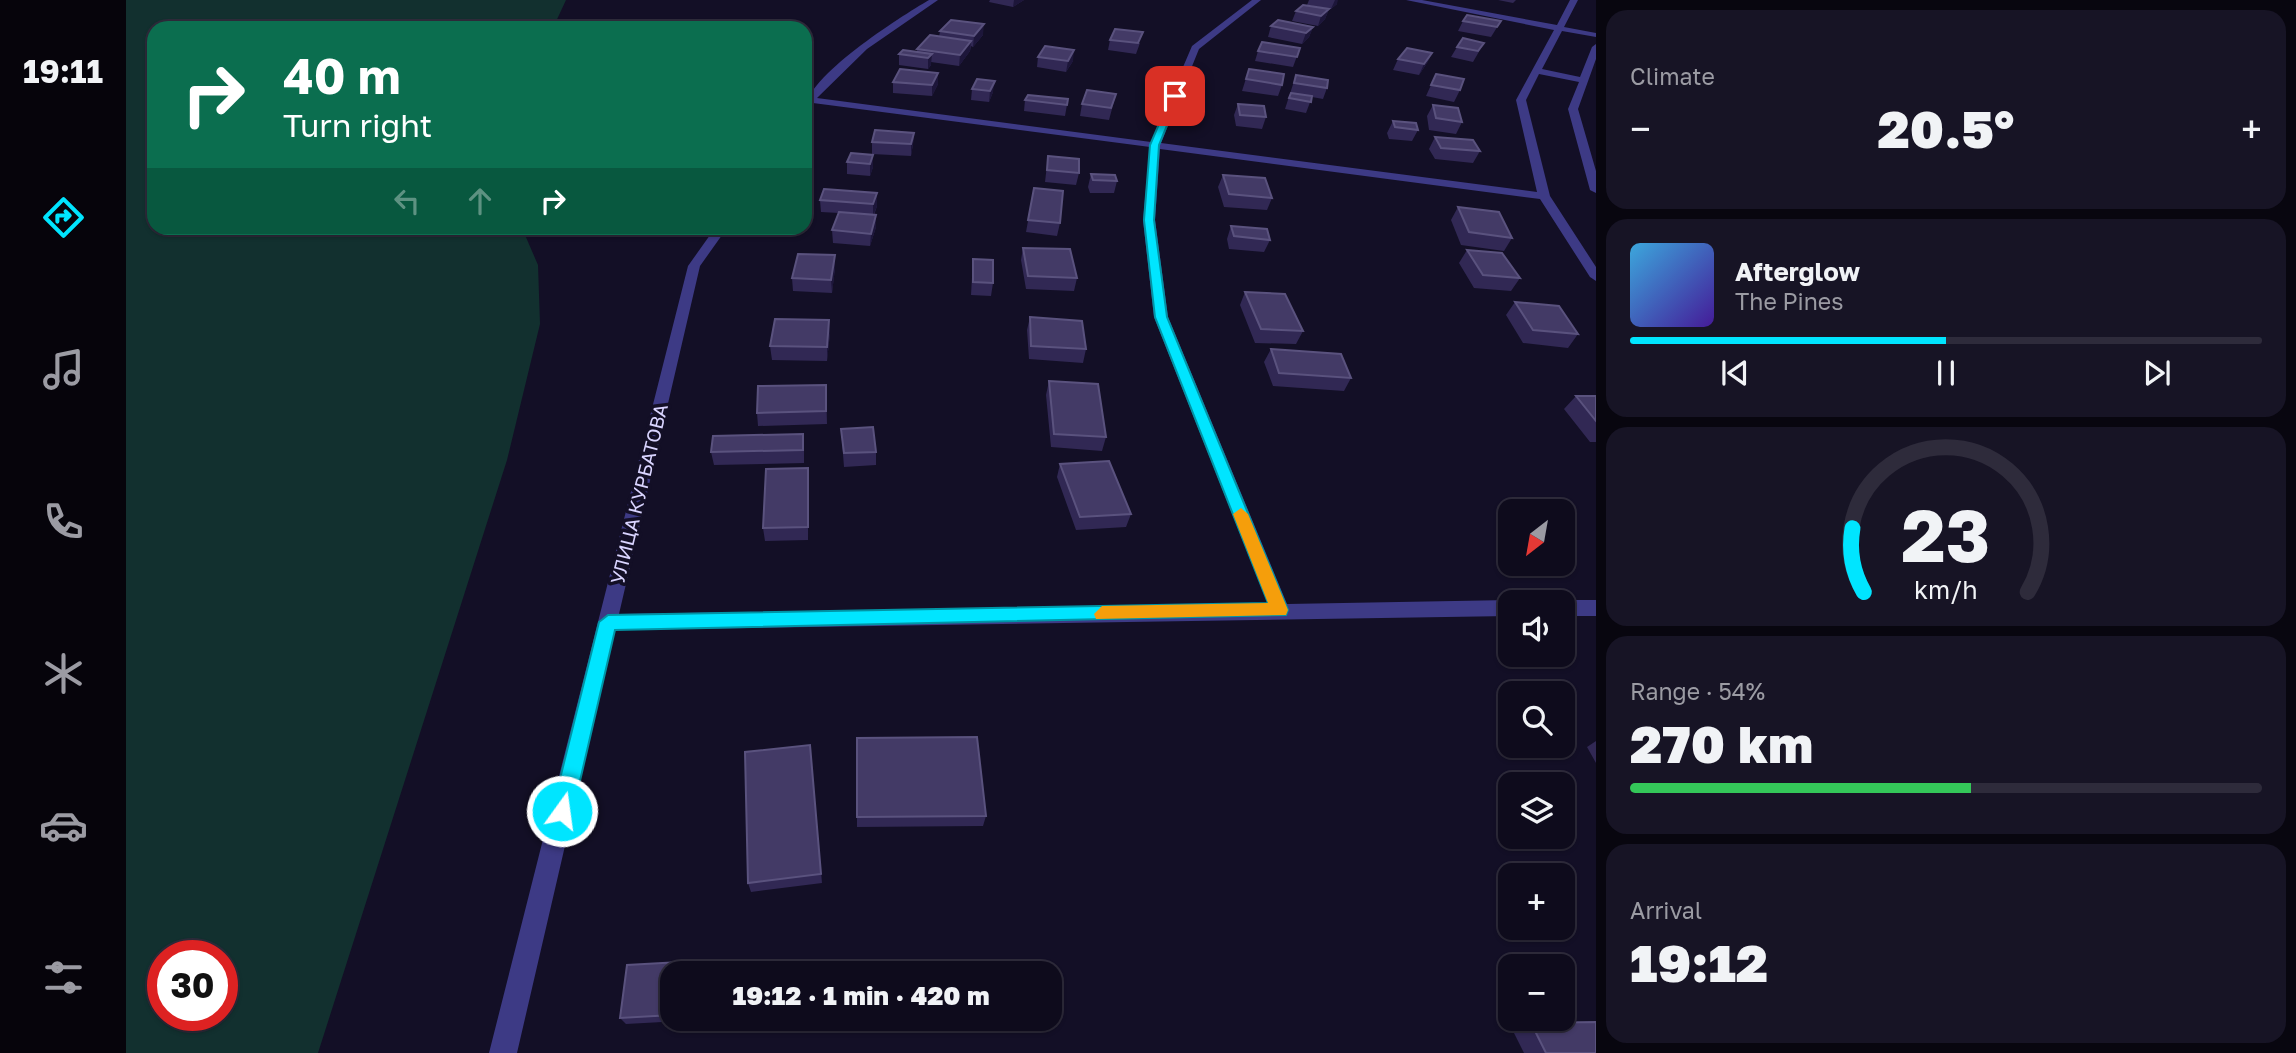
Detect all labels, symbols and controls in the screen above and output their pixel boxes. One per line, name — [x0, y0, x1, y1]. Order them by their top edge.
text: 40 m — [283, 46, 401, 105]
icon: right — [168, 49, 259, 140]
text: 19:11 — [23, 52, 103, 90]
text: Climate — [1630, 62, 1715, 90]
pin — [1145, 66, 1205, 126]
icon: arrive — [1156, 77, 1194, 115]
text: 20.5° — [1878, 97, 2014, 159]
text: Turn right — [283, 106, 432, 144]
text: − — [1630, 106, 1651, 151]
text: + — [2241, 106, 2262, 151]
icon: left — [388, 182, 426, 220]
icon: ahead — [461, 182, 499, 220]
icon: right — [534, 182, 572, 220]
icon: directions — [39, 193, 88, 242]
text: Afterglow — [1735, 256, 1860, 287]
text: The Pines — [1735, 287, 1843, 315]
icon: music — [39, 345, 88, 394]
icon: previous — [1716, 354, 1754, 392]
icon: pause — [1927, 354, 1965, 392]
icon: next — [2138, 354, 2176, 392]
street label: УЛИЦА КУРБАТОВА — [605, 401, 672, 586]
text: 23 — [1902, 492, 1990, 579]
icon: phone — [39, 497, 88, 546]
north arrow — [1498, 499, 1575, 576]
map controls — [1498, 499, 1575, 1031]
text: km/h — [1914, 574, 1978, 605]
button: sound — [1498, 590, 1575, 667]
icon: climate — [39, 649, 88, 698]
text: Range · 54% — [1630, 677, 1765, 705]
button: search — [1498, 681, 1575, 758]
text: 270 km — [1630, 712, 1813, 774]
button: layers — [1498, 772, 1575, 849]
position arrow — [525, 774, 599, 848]
icon: car — [39, 801, 88, 850]
button: + — [1498, 863, 1575, 940]
text: Arrival — [1630, 896, 1702, 924]
text: 19:12 — [1630, 931, 1768, 993]
speed limit sign: 30 — [147, 940, 238, 1031]
icon: filters — [39, 953, 88, 1002]
button: − — [1498, 954, 1575, 1031]
text: 19:12 · 1 min · 420 m — [732, 980, 990, 1011]

